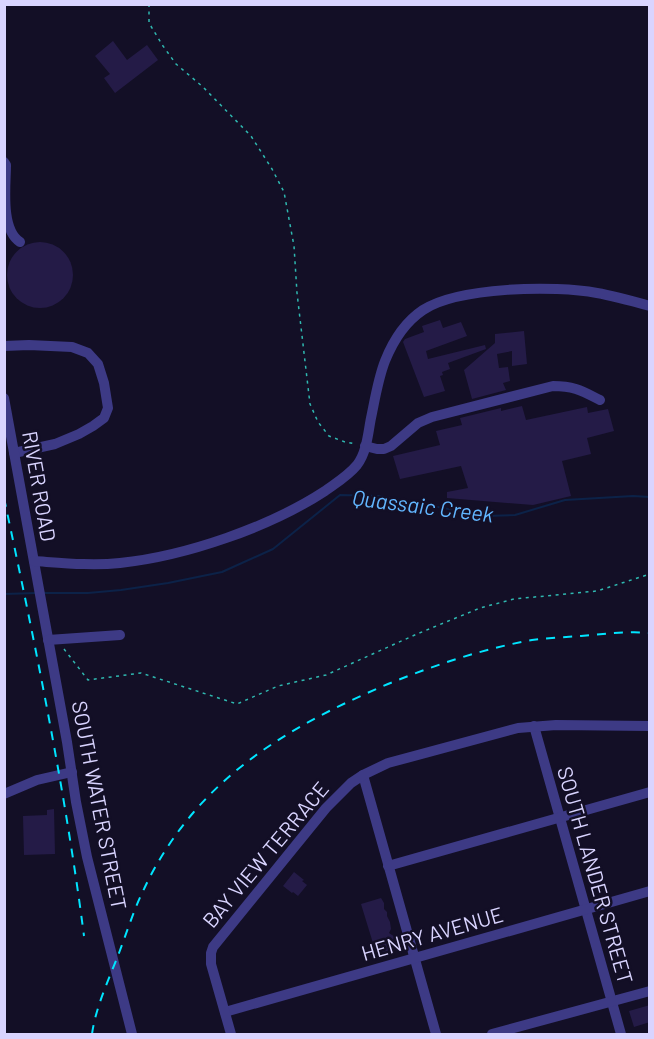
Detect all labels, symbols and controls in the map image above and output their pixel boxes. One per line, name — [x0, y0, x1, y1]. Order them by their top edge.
street label: RIVER ROAD — [18, 429, 62, 543]
water label: Quassaic Creek — [351, 483, 495, 527]
street label: SOUTH WATER STREET — [67, 698, 133, 912]
street label: SOUTH LANDER STREET — [553, 763, 639, 987]
street label: BAY VIEW TERRACE — [197, 776, 333, 932]
street label: HENRY AVENUE — [358, 901, 506, 965]

